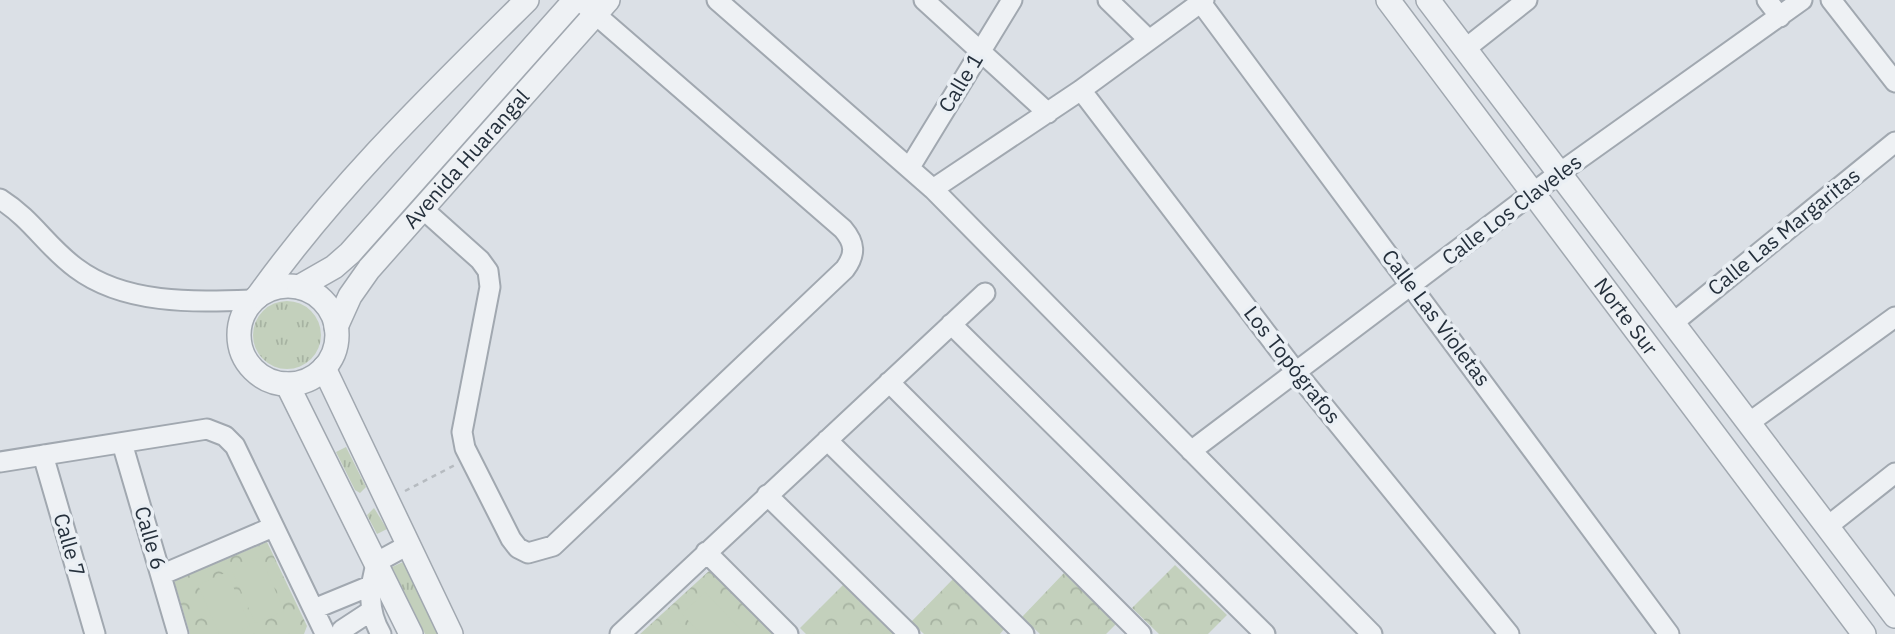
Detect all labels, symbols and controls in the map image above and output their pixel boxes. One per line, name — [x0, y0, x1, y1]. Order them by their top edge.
street label: Calle 1 — [931, 48, 989, 117]
street label: Avenida Huarangal — [397, 83, 535, 234]
street label: Calle Los Claveles — [1436, 147, 1587, 271]
street label: Calle Las Margaritas — [1701, 161, 1865, 301]
street label: Calle Las Violetas — [1376, 243, 1498, 392]
street label: Norte Sur — [1588, 272, 1665, 361]
street label: Los Topógrafos — [1238, 300, 1348, 429]
street label: Calle 6 — [129, 503, 173, 573]
street label: Calle 7 — [48, 510, 92, 580]

